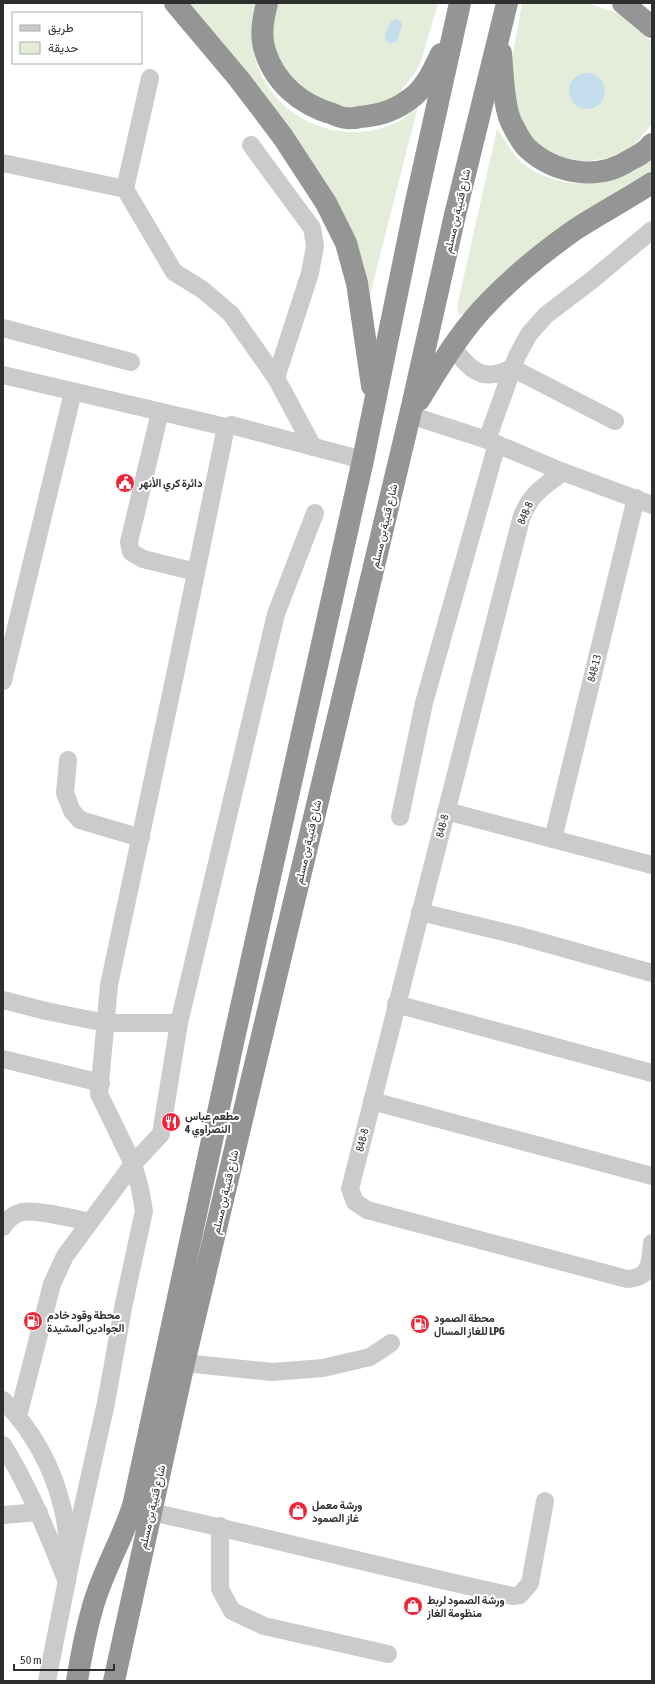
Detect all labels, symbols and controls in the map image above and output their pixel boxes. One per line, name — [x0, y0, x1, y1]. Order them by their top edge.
legend — [12, 12, 142, 64]
text: طريق — [48, 21, 74, 36]
text: حديقة — [48, 41, 78, 55]
street label: شارع قتيبة بن مسلم — [441, 167, 475, 255]
public building icon: دائرة كري الأنهر — [114, 472, 136, 494]
place label: دائرة كري الأنهر — [138, 477, 203, 492]
street label: شارع قتيبة بن مسلم — [368, 482, 402, 570]
street label: 848-8 — [515, 500, 535, 526]
street label: 848-13 — [585, 653, 603, 683]
street label: شارع قتيبة بن مسلم — [292, 798, 326, 886]
street label: 848-8 — [433, 813, 451, 839]
place label: مطعم عباس النصراوي 4 — [184, 1110, 239, 1138]
restaurant icon: مطعم عباس النصراوي 4 — [160, 1111, 182, 1133]
street label: 848-8 — [353, 1127, 371, 1153]
street label: شارع قتيبة بن مسلم — [209, 1148, 243, 1236]
place label: محطة وقود خادم الجوادين المشيدة — [47, 1309, 125, 1335]
fuel station icon: محطة وقود خادم الجوادين المشيدة — [22, 1310, 44, 1332]
place label: محطة الصمود للغاز المسال LPG — [434, 1312, 505, 1338]
fuel station icon: محطة الصمود للغاز المسال LPG — [409, 1313, 431, 1335]
street label: شارع قتيبة بن مسلم — [136, 1463, 170, 1551]
place label: ورشة معمل غاز الصمود — [312, 1499, 362, 1525]
shop icon: ورشة معمل غاز الصمود — [287, 1500, 309, 1522]
place label: ورشة الصمود لربط منظومة الغاز — [426, 1594, 505, 1620]
shop icon: ورشة الصمود لربط منظومة الغاز — [402, 1595, 424, 1617]
scale bar — [14, 1646, 114, 1672]
text: 50 m — [20, 1653, 42, 1667]

